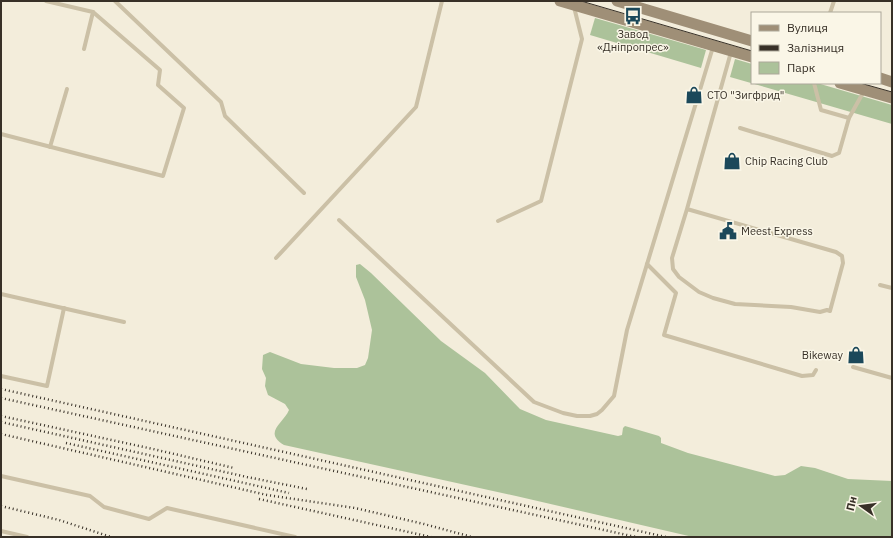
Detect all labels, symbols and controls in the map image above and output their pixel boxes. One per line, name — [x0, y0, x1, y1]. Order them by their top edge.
bus stop icon: Завод «Дніпропрес» — [623, 6, 643, 26]
legend — [751, 12, 881, 84]
text: Вулиця — [787, 20, 828, 35]
place label: Завод «Дніпропрес» — [597, 27, 669, 54]
text: Залізниця — [787, 40, 844, 55]
text: Парк — [787, 60, 816, 75]
shop icon: СТО "Зигфрид" — [684, 85, 704, 105]
place label: СТО "Зигфрид" — [707, 88, 784, 102]
shop icon: Chip Racing Club — [722, 151, 742, 171]
place label: Chip Racing Club — [745, 154, 828, 168]
public building icon: Meest Express — [718, 221, 738, 241]
place label: Meest Express — [741, 224, 813, 238]
shop icon: Bikeway — [846, 345, 866, 365]
place label: Bikeway — [802, 348, 844, 362]
north arrow — [841, 486, 881, 526]
text: Пн — [843, 495, 860, 512]

